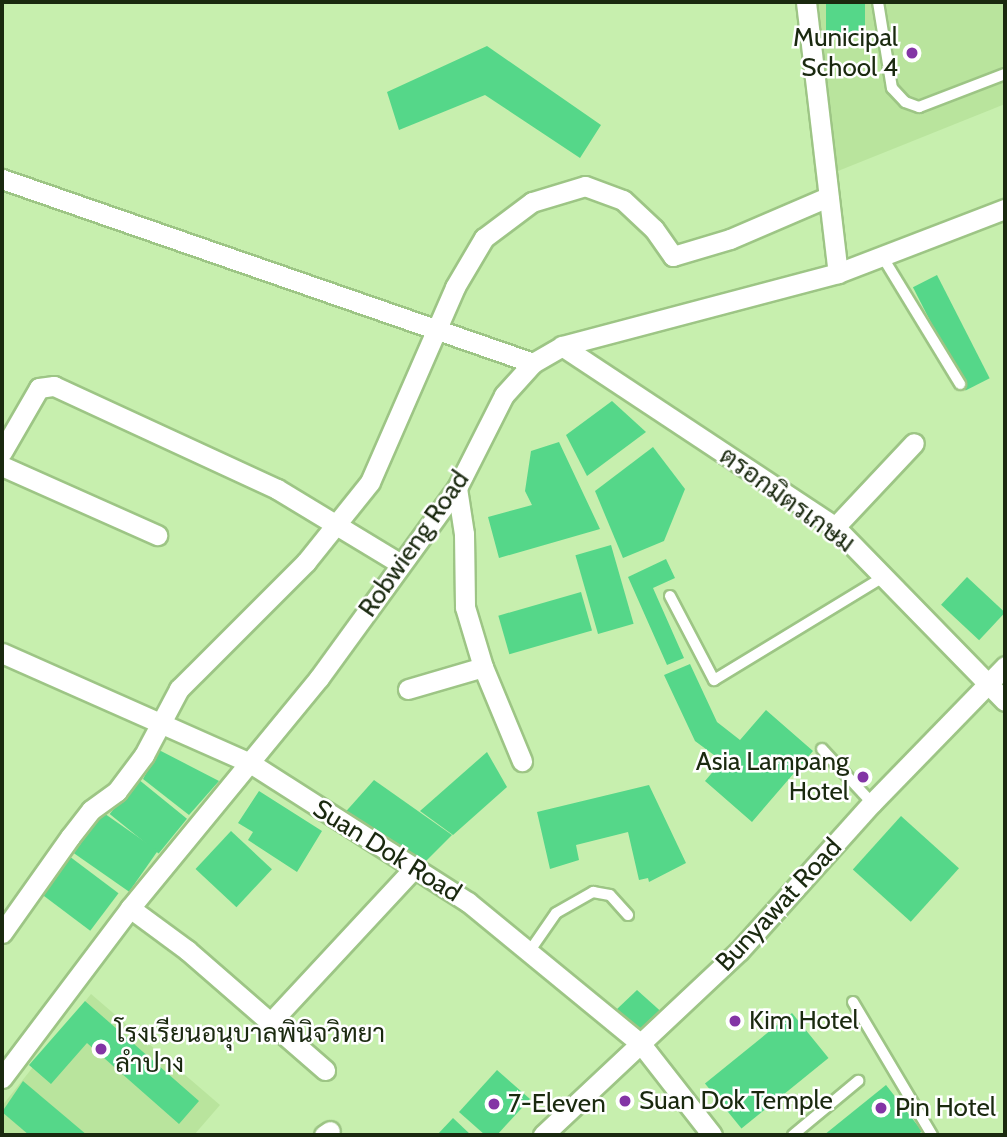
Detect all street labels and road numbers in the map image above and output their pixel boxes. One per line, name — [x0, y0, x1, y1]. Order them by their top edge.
street label: ตรอกมิตรเกษม — [713, 440, 861, 560]
street label: Robwieng Road — [352, 465, 476, 623]
street label: Suan Dok Road — [307, 793, 467, 909]
street label: Bunyawat Road — [710, 832, 848, 978]

